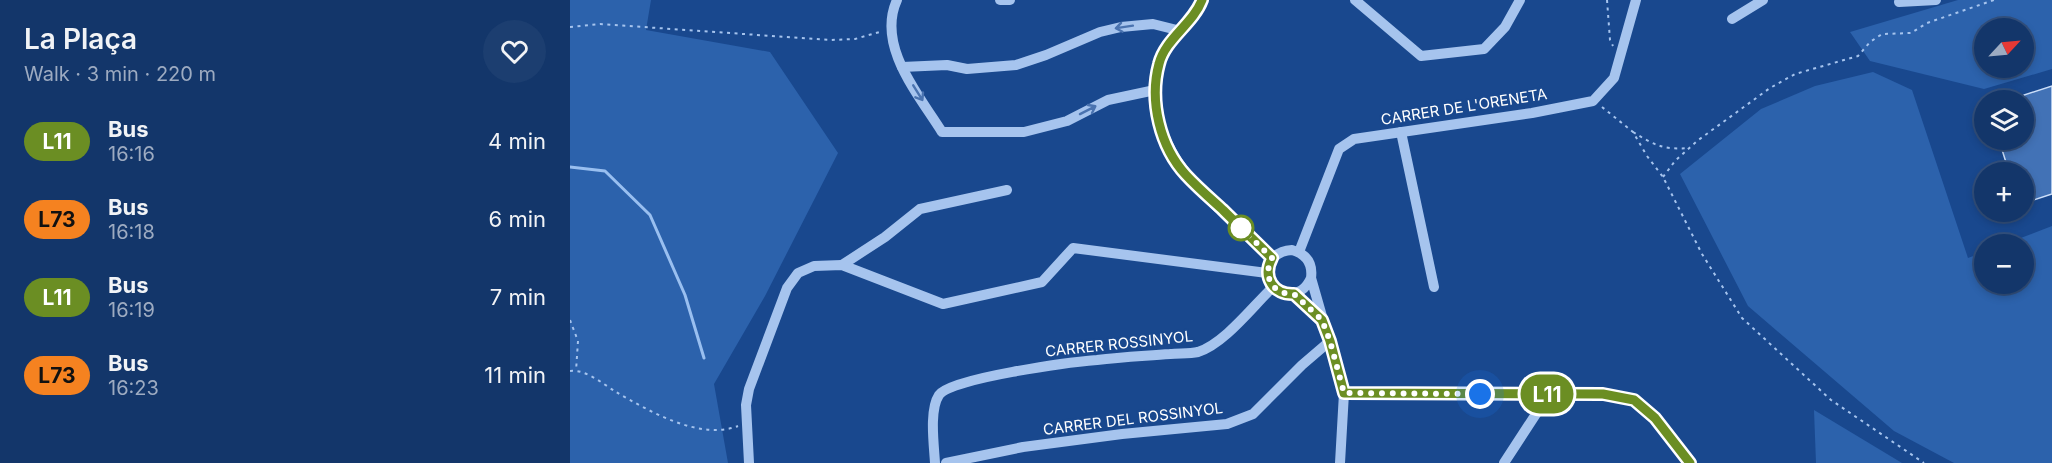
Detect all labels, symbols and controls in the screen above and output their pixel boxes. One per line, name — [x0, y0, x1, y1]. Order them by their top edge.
north arrow — [1974, 18, 2034, 78]
map controls — [1974, 18, 2034, 294]
button: heart — [483, 20, 546, 83]
text: La Plaça — [24, 22, 137, 56]
one-way arrow — [1114, 22, 1134, 33]
text: Walk · 3 min · 220 m — [24, 62, 216, 86]
one-way arrow — [913, 84, 925, 101]
street label: CARRER DE L'ORENETA — [1379, 84, 1548, 129]
button: layers — [1974, 90, 2034, 150]
one-way arrow — [1078, 104, 1096, 115]
text: Bus — [108, 116, 149, 142]
text: 4 min — [488, 128, 546, 154]
text: L11 — [42, 129, 72, 154]
text: 16:16 — [108, 142, 155, 166]
button: + — [1974, 162, 2034, 222]
text: Bus — [108, 194, 149, 220]
text: 6 min — [489, 206, 546, 232]
text: L73 — [38, 207, 76, 232]
unlabelled marker — [1228, 215, 1254, 241]
text: 16:18 — [108, 220, 155, 244]
button: − — [1974, 234, 2034, 294]
text: Bus — [108, 272, 149, 298]
text: 7 min — [490, 284, 546, 310]
text: L11 — [42, 285, 72, 310]
text: 16:19 — [108, 298, 155, 322]
street label: CARRER ROSSINYOL — [1044, 326, 1194, 361]
text: Bus — [108, 350, 149, 376]
text: 11 min — [484, 362, 546, 388]
text: L73 — [38, 363, 76, 388]
line badge: L11 — [1512, 374, 1582, 414]
text: 16:23 — [108, 376, 159, 400]
your location — [1465, 379, 1495, 409]
text: L11 — [1532, 382, 1562, 407]
street label: CARRER DEL ROSSINYOL — [1042, 398, 1224, 439]

